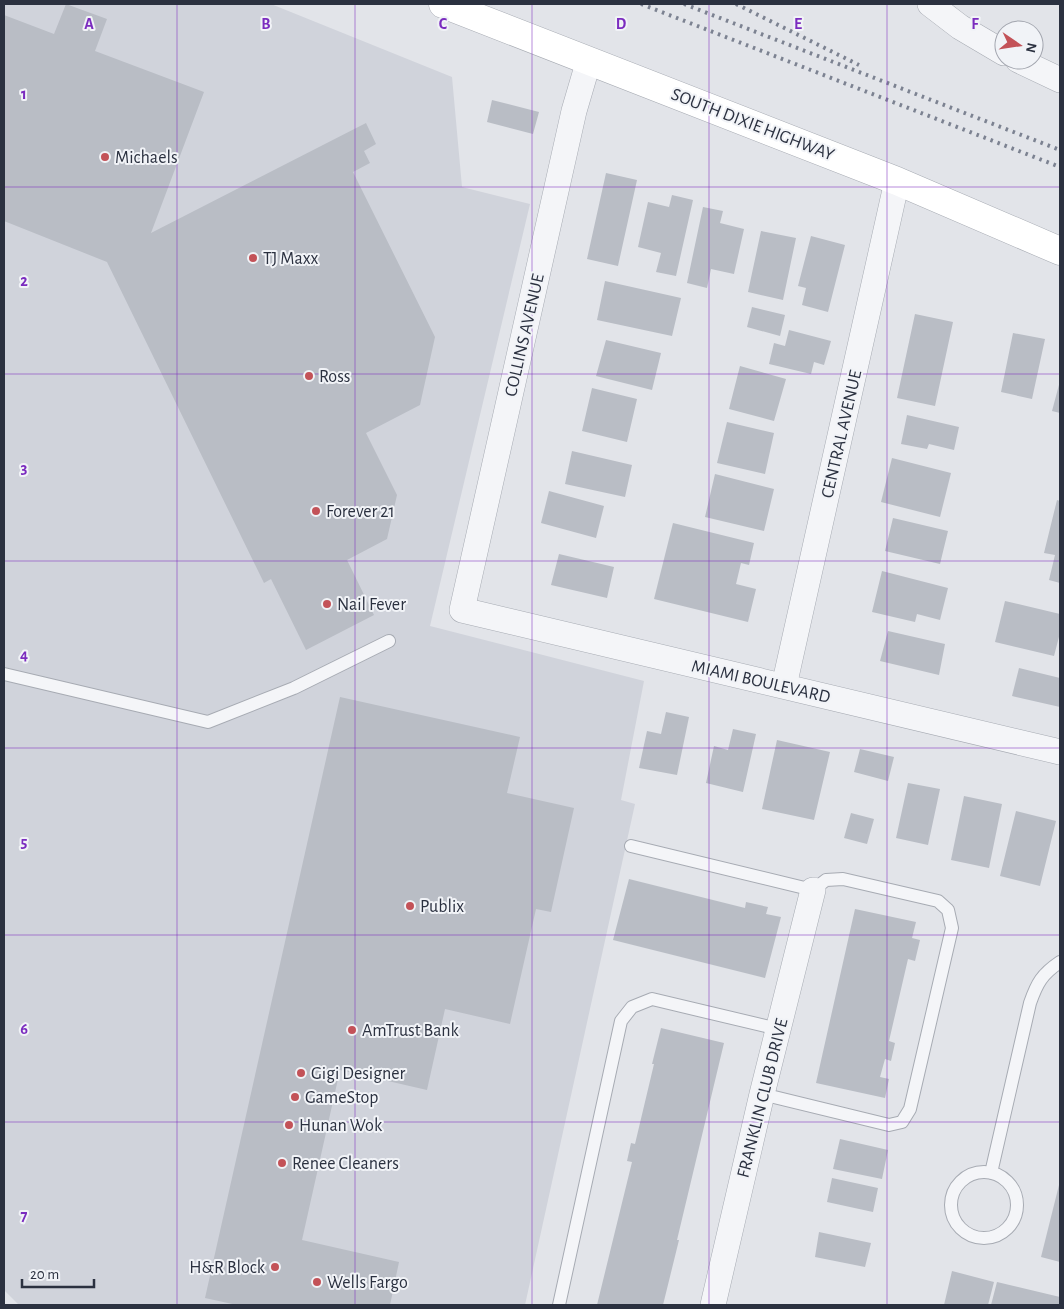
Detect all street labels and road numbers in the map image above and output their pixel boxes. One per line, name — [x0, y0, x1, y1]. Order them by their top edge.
street label: SOUTH DIXIE HIGHWAY — [669, 85, 837, 165]
street label: COLLINS AVENUE — [502, 272, 548, 398]
street label: CENTRAL AVENUE — [818, 368, 866, 500]
street label: MIAMI BOULEVARD — [690, 657, 832, 707]
street label: FRANKLIN CLUB DRIVE — [734, 1016, 792, 1180]

